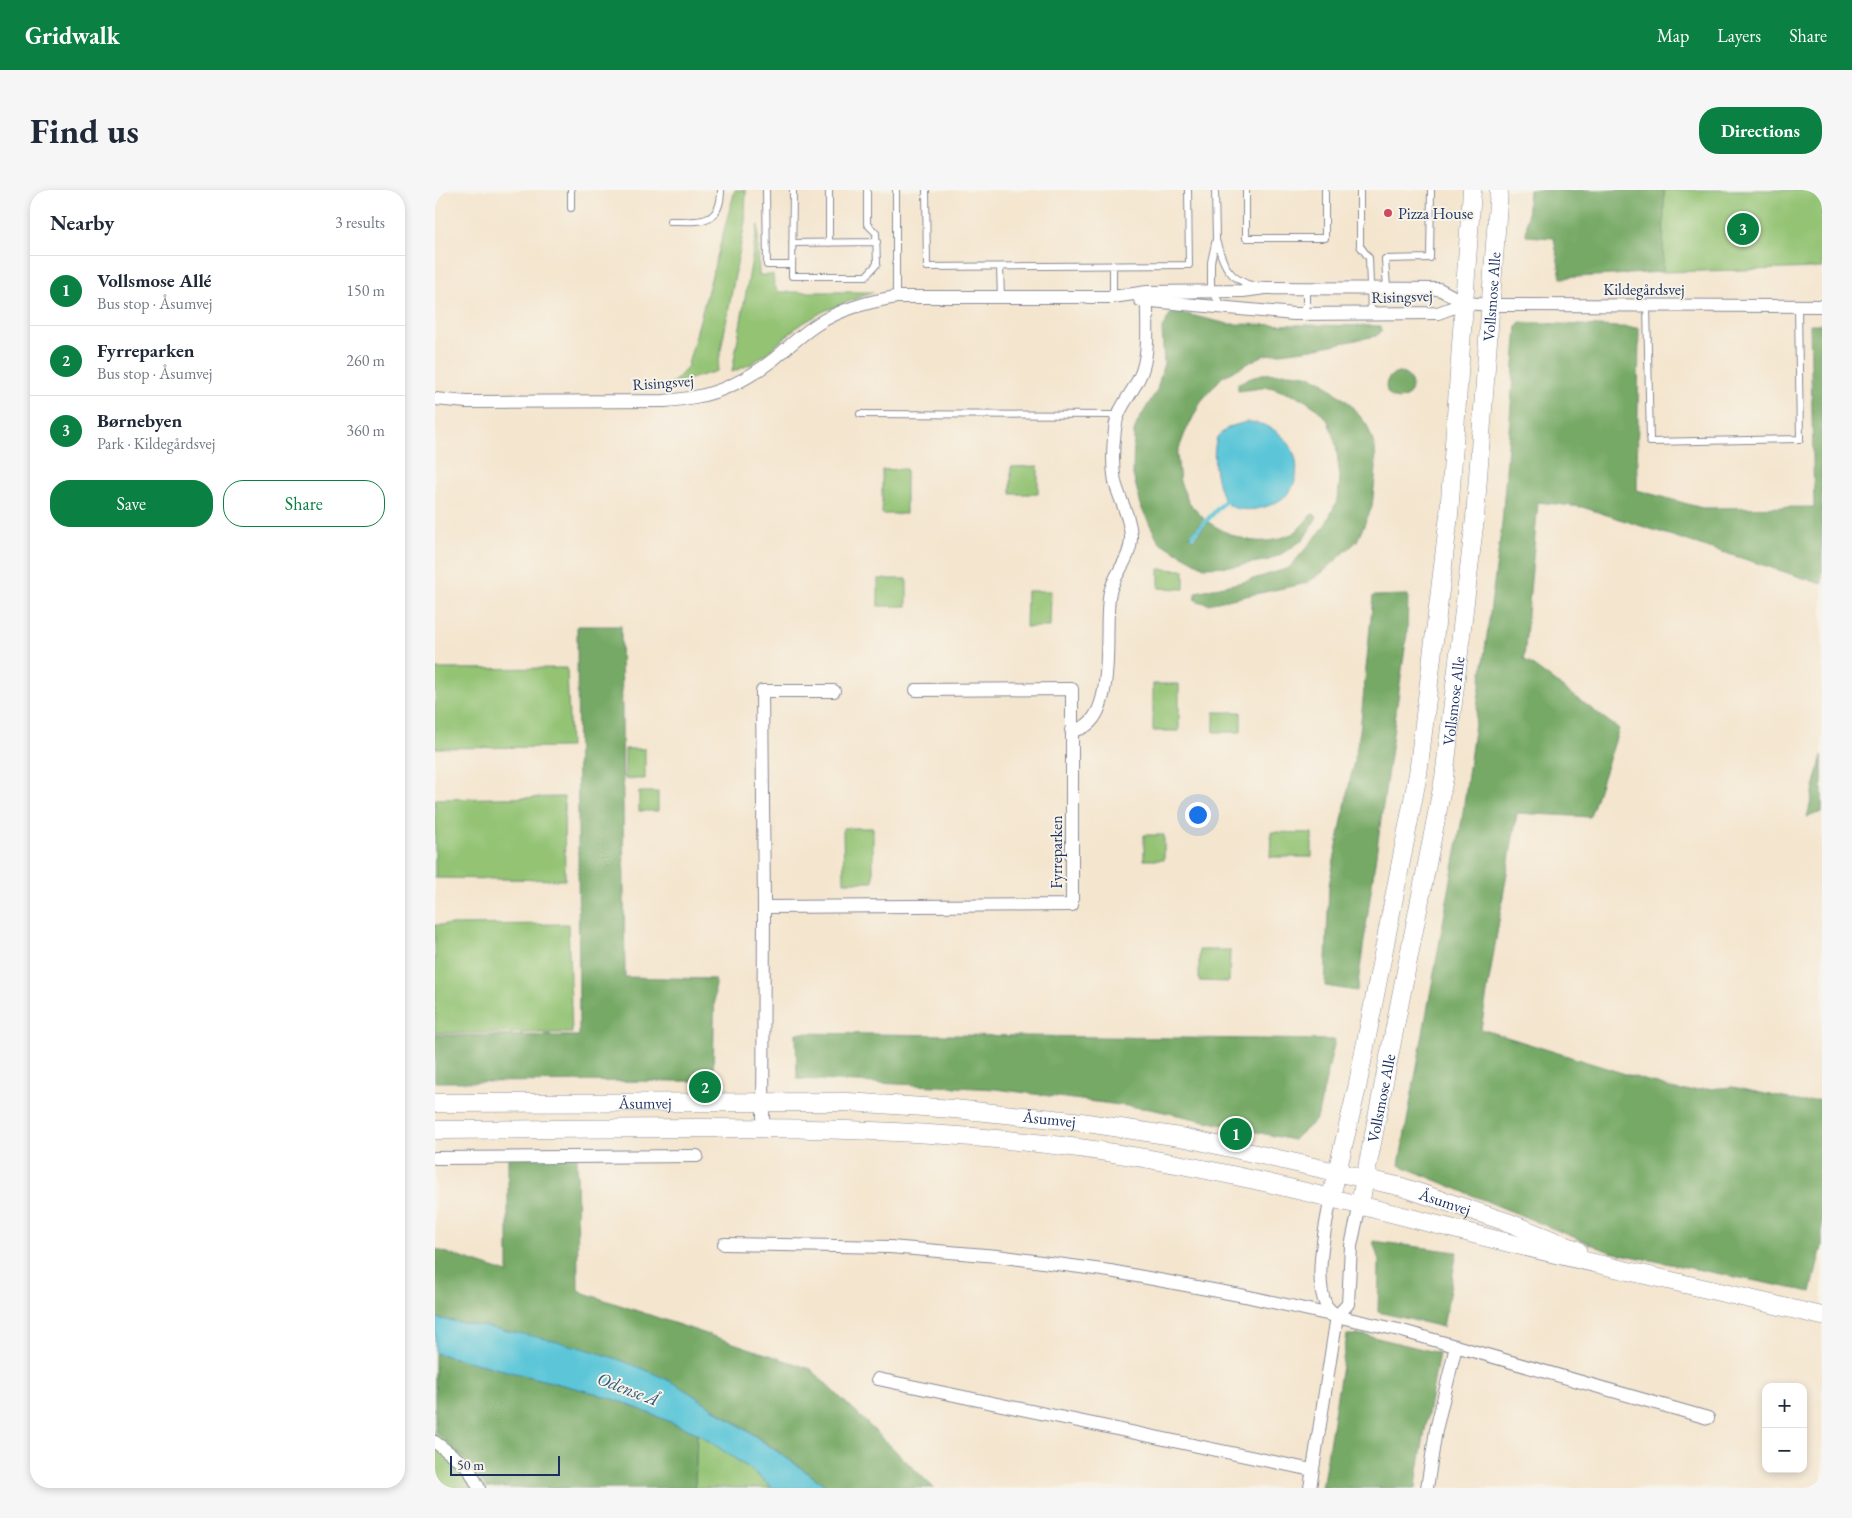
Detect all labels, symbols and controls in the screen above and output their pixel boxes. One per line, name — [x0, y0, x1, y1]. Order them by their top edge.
text: Gridwalk — [25, 20, 120, 51]
text: Map — [1657, 24, 1689, 47]
text: Layers — [1717, 24, 1761, 47]
text: Share — [1789, 24, 1827, 47]
button: Directions — [1699, 107, 1822, 154]
text: Find us — [30, 108, 139, 153]
place label: Pizza House — [1398, 203, 1473, 224]
marker: Pizza House — [1382, 207, 1394, 219]
text: Nearby — [50, 209, 114, 236]
pin: 3 — [1727, 210, 1759, 248]
text: 3 results — [335, 212, 385, 233]
street label: Vollsmose Alle — [1478, 251, 1505, 342]
text: Vollsmose Allé — [97, 268, 211, 293]
street label: Kildegårdsvej — [1603, 279, 1685, 300]
text: 1 — [62, 280, 70, 301]
text: 150 m — [346, 280, 385, 301]
street label: Risingsvej — [1371, 285, 1433, 308]
text: Bus stop · Åsumvej — [97, 293, 212, 314]
text: Fyrreparken — [97, 338, 195, 363]
text: 2 — [62, 350, 70, 371]
text: 260 m — [346, 350, 385, 371]
text: Bus stop · Åsumvej — [97, 363, 212, 384]
street label: Risingsvej — [632, 370, 694, 395]
text: Børnebyen — [97, 408, 182, 433]
text: 3 — [62, 420, 70, 441]
text: 360 m — [346, 420, 385, 441]
text: Park · Kildegårdsvej — [97, 433, 215, 454]
button: Save — [50, 480, 213, 527]
button: Share — [223, 480, 385, 527]
street label: Vollsmose Alle — [1438, 655, 1469, 747]
your location — [1185, 802, 1211, 828]
street label: Fyrreparken — [1046, 815, 1067, 889]
street label: Vollsmose Alle — [1362, 1052, 1400, 1144]
pin: 2 — [689, 1068, 721, 1106]
street label: Åsumvej — [617, 1092, 672, 1114]
street label: Åsumvej — [1021, 1106, 1077, 1132]
pin: 1 — [1220, 1115, 1252, 1153]
street label: Åsumvej — [1415, 1183, 1473, 1220]
water label: Odense Å — [594, 1366, 663, 1411]
map controls — [1762, 1383, 1807, 1473]
button: + — [1762, 1383, 1807, 1428]
button: − — [1762, 1428, 1807, 1473]
scale bar — [450, 1453, 560, 1476]
text: 50 m — [457, 1456, 484, 1474]

